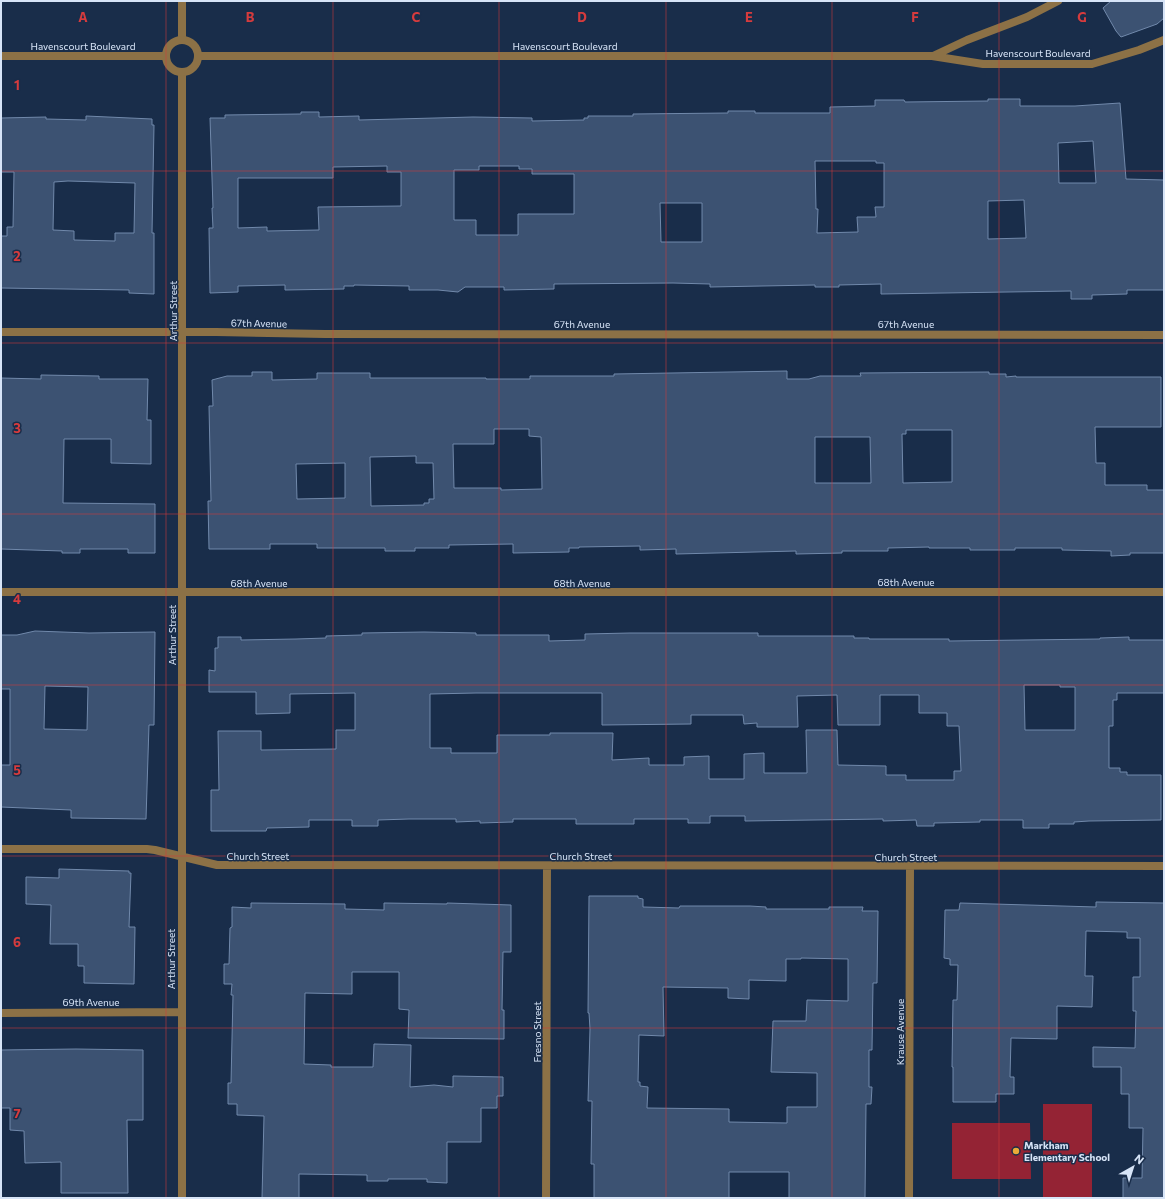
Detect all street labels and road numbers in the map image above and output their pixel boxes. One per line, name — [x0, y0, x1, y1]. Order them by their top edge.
street label: Havenscourt Boulevard — [30, 40, 136, 52]
street label: Havenscourt Boulevard — [512, 40, 618, 52]
street label: Havenscourt Boulevard — [985, 47, 1091, 59]
street label: Arthur Street — [167, 281, 179, 341]
street label: 67th Avenue — [231, 317, 287, 329]
street label: 67th Avenue — [554, 318, 610, 330]
street label: 67th Avenue — [878, 318, 934, 330]
street label: 68th Avenue — [877, 576, 935, 588]
street label: 68th Avenue — [230, 577, 288, 589]
street label: 68th Avenue — [553, 577, 611, 589]
street label: Arthur Street — [166, 605, 178, 665]
street label: Church Street — [227, 850, 289, 862]
street label: Church Street — [550, 850, 612, 862]
street label: Church Street — [875, 851, 937, 863]
street label: Arthur Street — [165, 929, 177, 989]
street label: 69th Avenue — [62, 996, 120, 1008]
street label: Krause Avenue — [894, 999, 906, 1065]
street label: Fresno Street — [531, 1001, 543, 1063]

